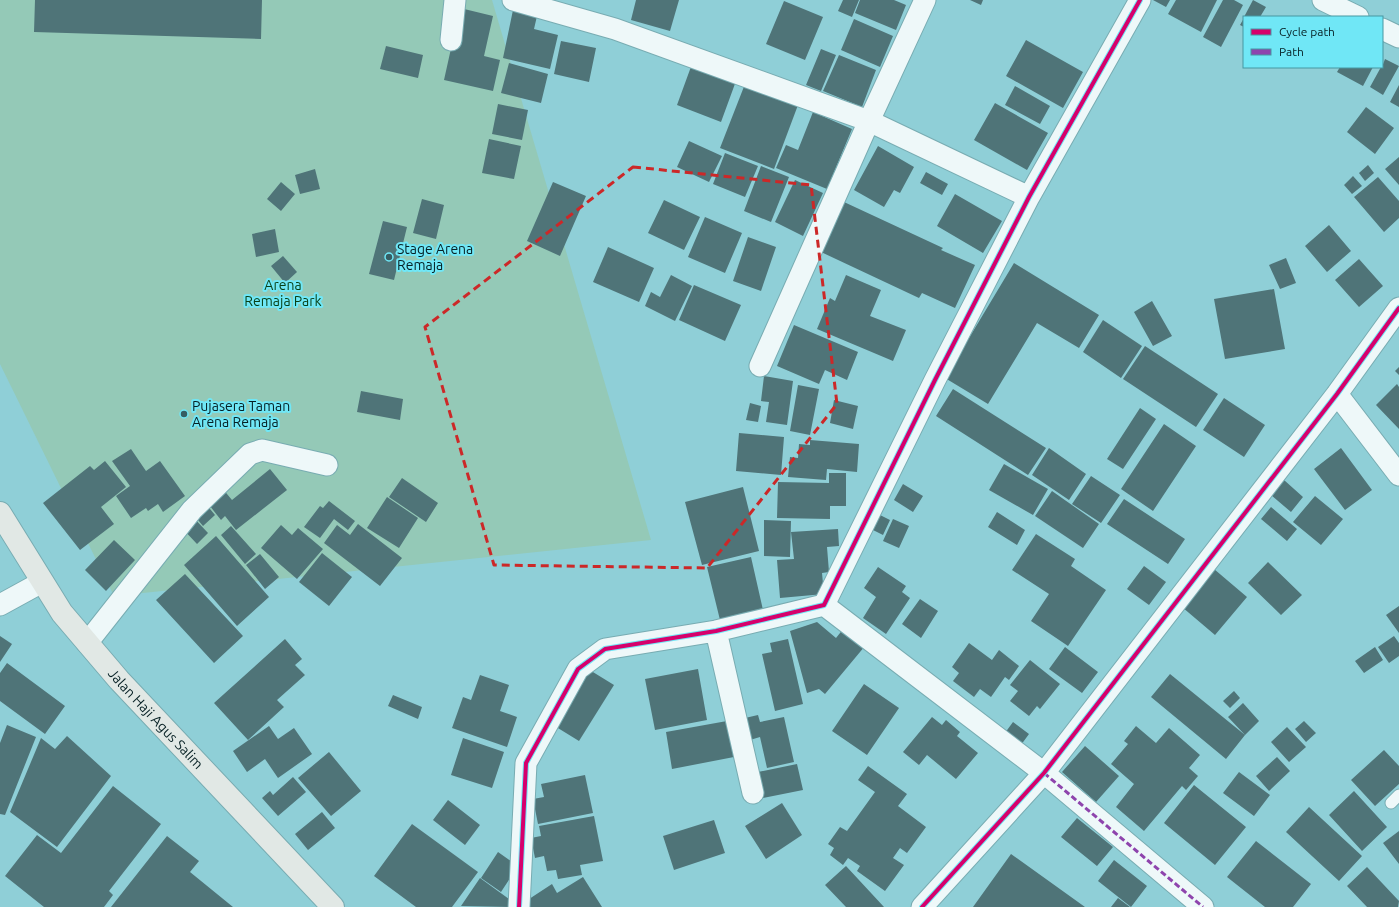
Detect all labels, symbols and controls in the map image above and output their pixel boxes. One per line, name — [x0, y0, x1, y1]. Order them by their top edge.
legend — [1243, 16, 1383, 68]
text: Cycle path — [1279, 25, 1335, 38]
text: Path — [1279, 45, 1304, 58]
place label: Stage Arena Remaja — [397, 241, 473, 273]
marker: Stage Arena Remaja — [384, 252, 394, 262]
park label: Arena Remaja Park — [244, 277, 322, 309]
place label: Pujasera Taman Arena Remaja — [192, 398, 290, 430]
marker: Pujasera Taman Arena Remaja — [179, 409, 189, 419]
street label: Jalan Haji Agus Salim — [105, 665, 207, 772]

